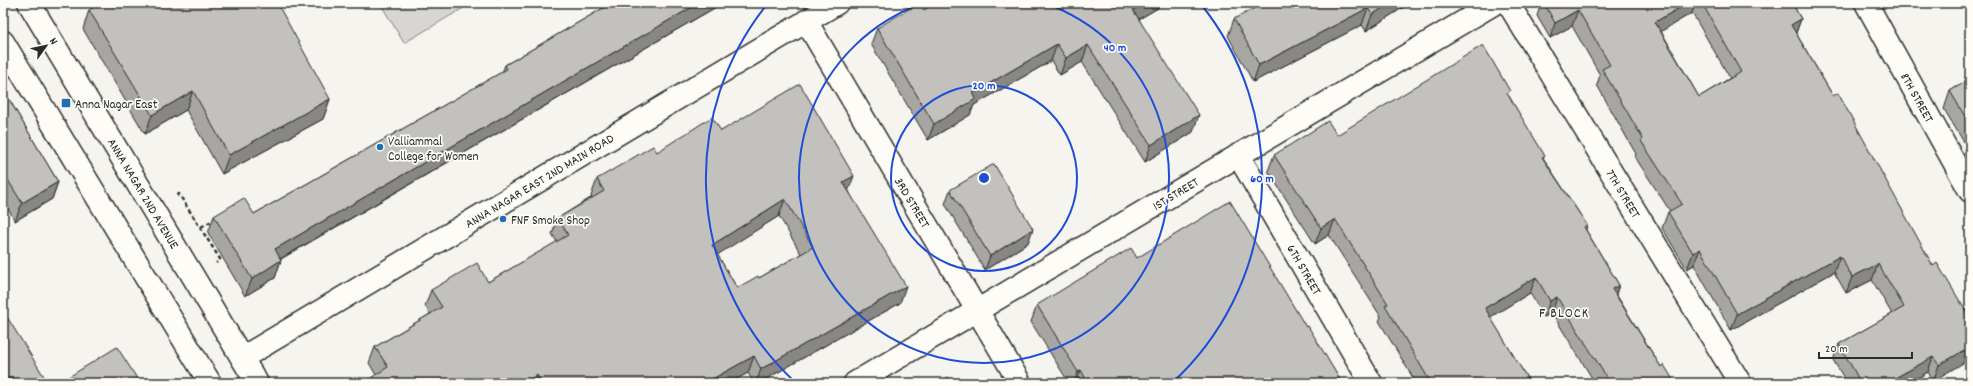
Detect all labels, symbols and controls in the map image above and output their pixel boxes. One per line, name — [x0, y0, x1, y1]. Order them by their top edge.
north arrow — [26, 26, 66, 66]
text: N — [45, 35, 61, 49]
text: 40 m — [1104, 40, 1126, 57]
street label: 8TH STREET — [1894, 70, 1937, 127]
text: 20 m — [973, 78, 995, 95]
place label: Anna Nagar East — [75, 96, 158, 115]
marker: Anna Nagar East — [60, 97, 72, 109]
street label: ANNA NAGAR EAST 2ND MAIN ROAD — [462, 130, 619, 234]
place label: Valliammal College for Women — [388, 133, 479, 167]
street label: ANNA NAGAR 2ND AVENUE — [101, 135, 183, 253]
marker: Valliammal College for Women — [375, 142, 385, 152]
street label: 7TH STREET — [1600, 166, 1644, 222]
centre of rings — [977, 171, 991, 185]
text: 60 m — [1250, 171, 1274, 188]
street label: 3RD STREET — [888, 174, 933, 232]
street label: 1ST STREET — [1150, 174, 1203, 216]
place label: FNF Smoke Shop — [511, 212, 590, 231]
marker: FNF Smoke Shop — [498, 214, 508, 224]
street label: 6TH STREET — [1281, 241, 1325, 299]
district label: F BLOCK — [1539, 304, 1589, 324]
scale bar — [1819, 334, 1912, 360]
text: 20 m — [1825, 341, 1848, 358]

